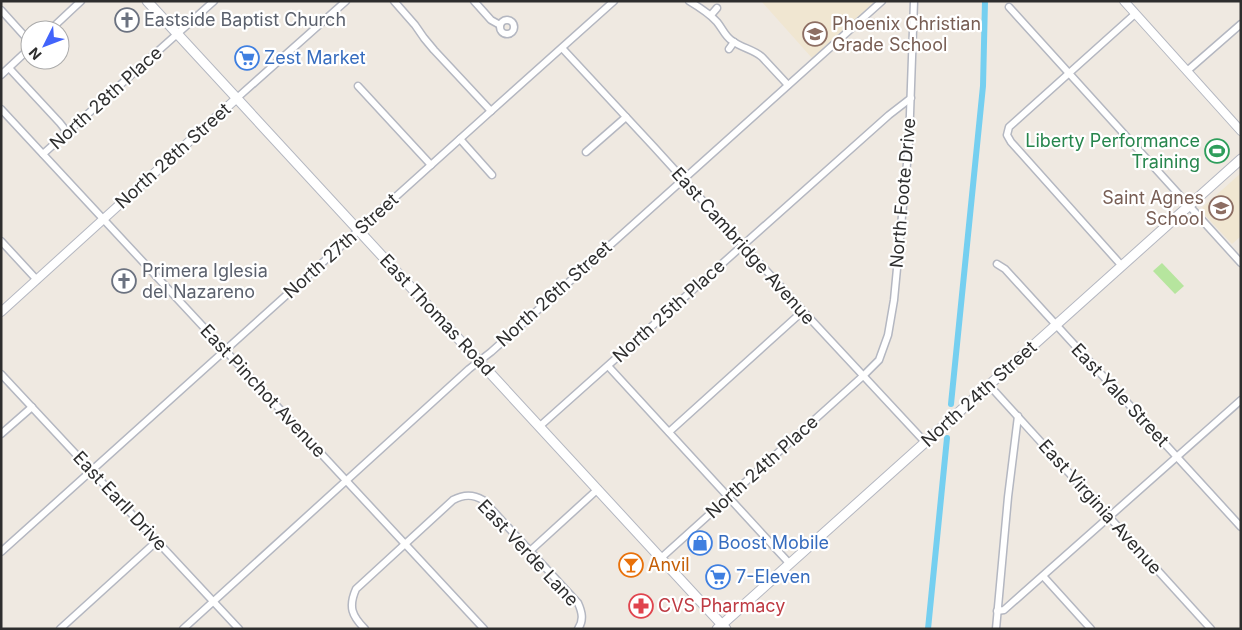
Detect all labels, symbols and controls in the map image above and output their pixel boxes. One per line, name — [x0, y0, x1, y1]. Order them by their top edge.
church icon: Eastside Baptist Church — [114, 7, 140, 33]
place label: Eastside Baptist Church — [144, 9, 346, 30]
place label: Phoenix Christian Grade School — [832, 13, 981, 55]
north arrow — [20, 20, 70, 70]
school or university icon: Phoenix Christian Grade School — [802, 21, 828, 47]
street label: North 28th Place — [45, 42, 166, 153]
text: N — [25, 44, 45, 64]
supermarket icon: Zest Market — [234, 45, 260, 71]
place label: Zest Market — [264, 47, 366, 68]
street label: North 28th Street — [111, 98, 235, 213]
street label: North Foote Drive — [885, 117, 920, 269]
place label: Liberty Performance Training — [1025, 130, 1200, 172]
sports icon: Liberty Performance Training — [1204, 138, 1230, 164]
street label: East Cambridge Avenue — [667, 163, 819, 328]
place label: Saint Agnes School — [1102, 187, 1204, 229]
street label: North 27th Street — [279, 189, 402, 302]
school or university icon: Saint Agnes School — [1208, 195, 1234, 221]
street label: North 26th Street — [492, 236, 616, 351]
street label: East Thomas Road — [376, 250, 499, 380]
street label: North 25th Place — [608, 255, 729, 366]
place label: Primera Iglesia del Nazareno — [142, 260, 268, 302]
church icon: Primera Iglesia del Nazareno — [111, 268, 137, 294]
street label: East Pinchot Avenue — [196, 320, 330, 461]
street label: North 24th Street — [917, 336, 1041, 451]
street label: East Yale Street — [1067, 339, 1174, 451]
street label: North 24th Place — [701, 411, 822, 522]
street label: East Virginia Avenue — [1035, 435, 1166, 578]
street label: East Earll Drive — [69, 447, 172, 555]
street label: East Verde Lane — [474, 495, 583, 610]
shop icon: Boost Mobile — [687, 530, 713, 556]
place label: Boost Mobile — [718, 532, 829, 553]
bar icon: Anvil — [618, 552, 644, 578]
place label: Anvil — [648, 554, 690, 575]
supermarket icon: 7-Eleven — [705, 564, 731, 590]
place label: 7-Eleven — [736, 566, 811, 587]
pharmacy icon: CVS Pharmacy — [628, 593, 654, 619]
place label: CVS Pharmacy — [658, 595, 785, 616]

